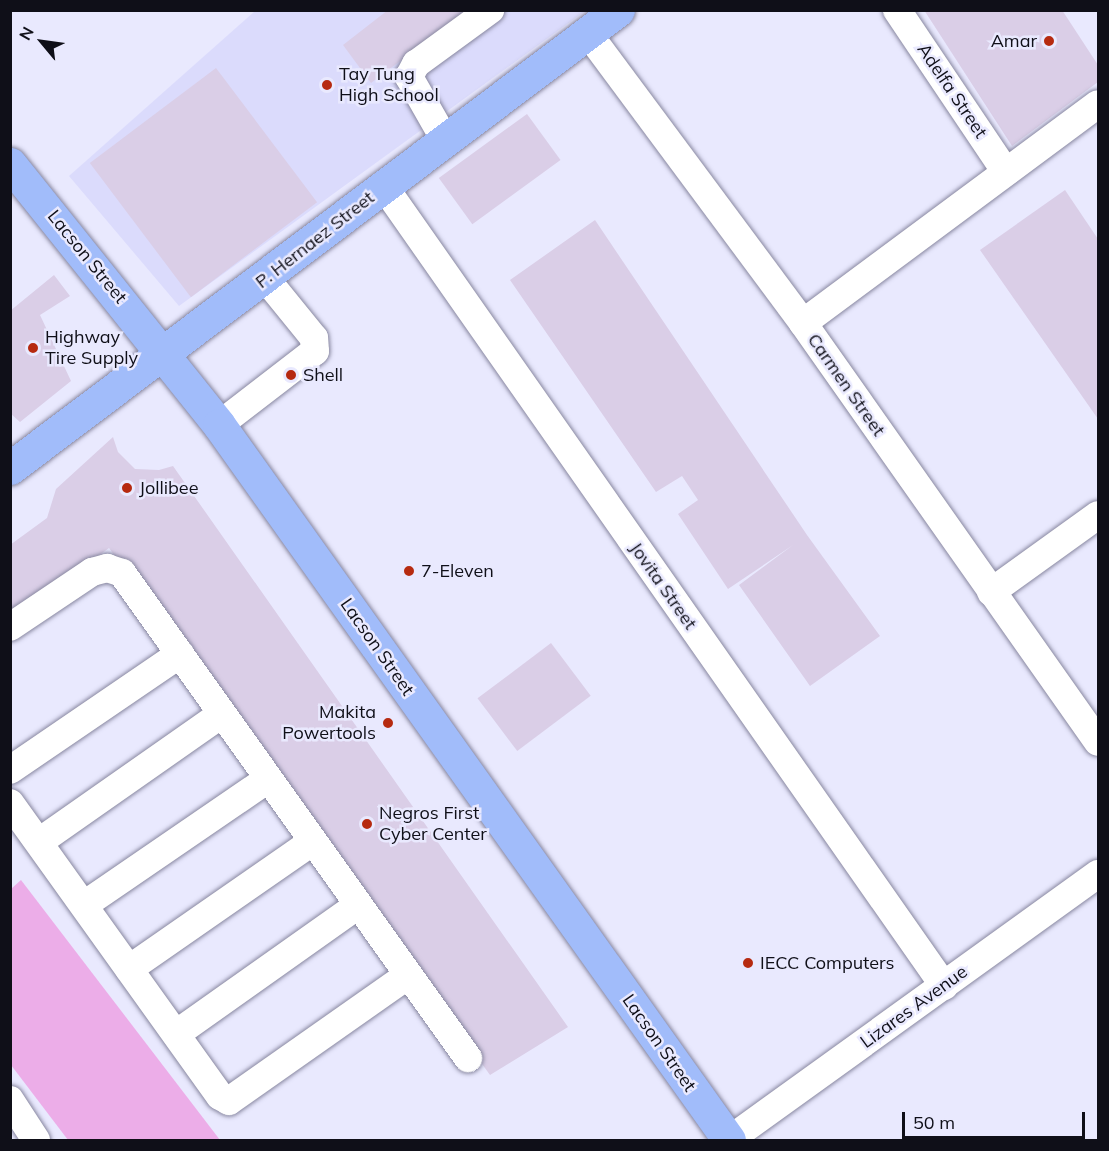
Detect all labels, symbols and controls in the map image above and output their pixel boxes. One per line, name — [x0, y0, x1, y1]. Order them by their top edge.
north arrow — [12, 12, 72, 72]
text: N — [15, 23, 38, 43]
place label: Amar — [991, 30, 1037, 52]
marker: Amar — [1042, 34, 1056, 48]
street label: Adelfa Street — [912, 40, 992, 142]
place label: Tay Tung High School — [339, 64, 439, 106]
marker: Tay Tung High School — [320, 78, 334, 92]
street label: P. Hernaez Street — [251, 187, 379, 293]
street label: Lacson Street — [43, 206, 131, 308]
place label: Highway Tire Supply — [45, 327, 138, 370]
street label: Carmen Street — [803, 330, 889, 440]
marker: Highway Tire Supply — [26, 341, 40, 355]
place label: Shell — [303, 364, 343, 386]
marker: Shell — [284, 368, 298, 382]
place label: Jollibee — [139, 477, 198, 499]
marker: Jollibee — [120, 481, 134, 495]
street label: Jovita Street — [625, 538, 701, 634]
place label: 7-Eleven — [421, 560, 494, 582]
marker: 7-Eleven — [402, 564, 416, 578]
street label: Lacson Street — [336, 594, 418, 700]
place label: Makita Powertools — [282, 702, 376, 744]
marker: Makita Powertools — [381, 716, 395, 730]
place label: Negros First Cyber Center — [379, 803, 487, 846]
marker: Negros First Cyber Center — [360, 817, 374, 831]
place label: IECC Computers — [760, 952, 894, 974]
marker: IECC Computers — [741, 956, 755, 970]
street label: Lizares Avenue — [856, 961, 972, 1053]
street label: Lacson Street — [618, 990, 700, 1096]
scale bar — [905, 1100, 1088, 1138]
text: 50 m — [913, 1111, 955, 1134]

